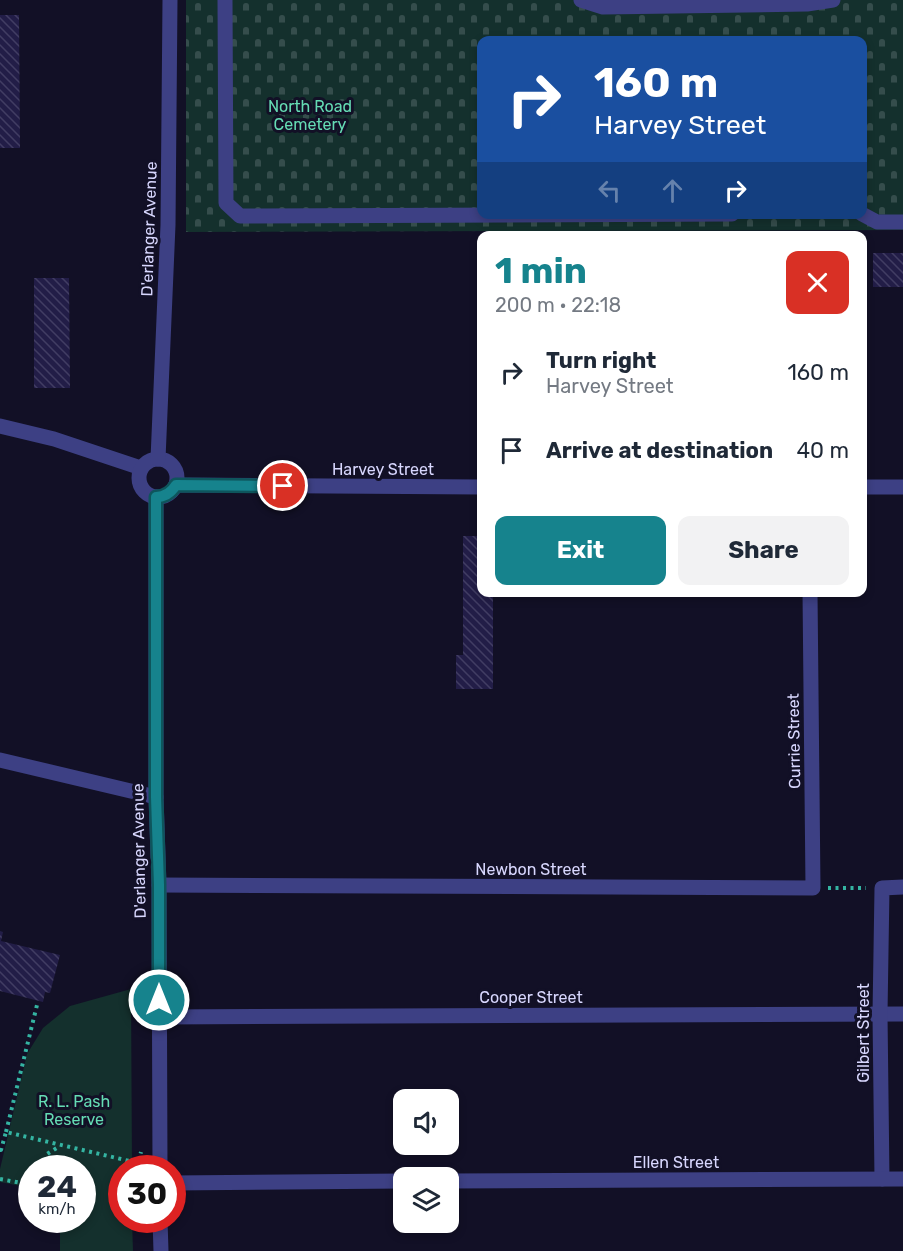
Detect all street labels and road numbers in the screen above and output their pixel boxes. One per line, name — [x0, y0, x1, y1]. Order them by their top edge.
street label: D'erlanger Avenue — [137, 161, 161, 297]
street label: Harvey Street — [332, 460, 434, 479]
street label: Currie Street — [784, 693, 804, 789]
street label: D'erlanger Avenue — [128, 783, 150, 919]
street label: Newbon Street — [475, 860, 587, 879]
street label: Gilbert Street — [854, 983, 873, 1083]
street label: Cooper Street — [479, 988, 583, 1007]
street label: Ellen Street — [633, 1153, 719, 1172]

